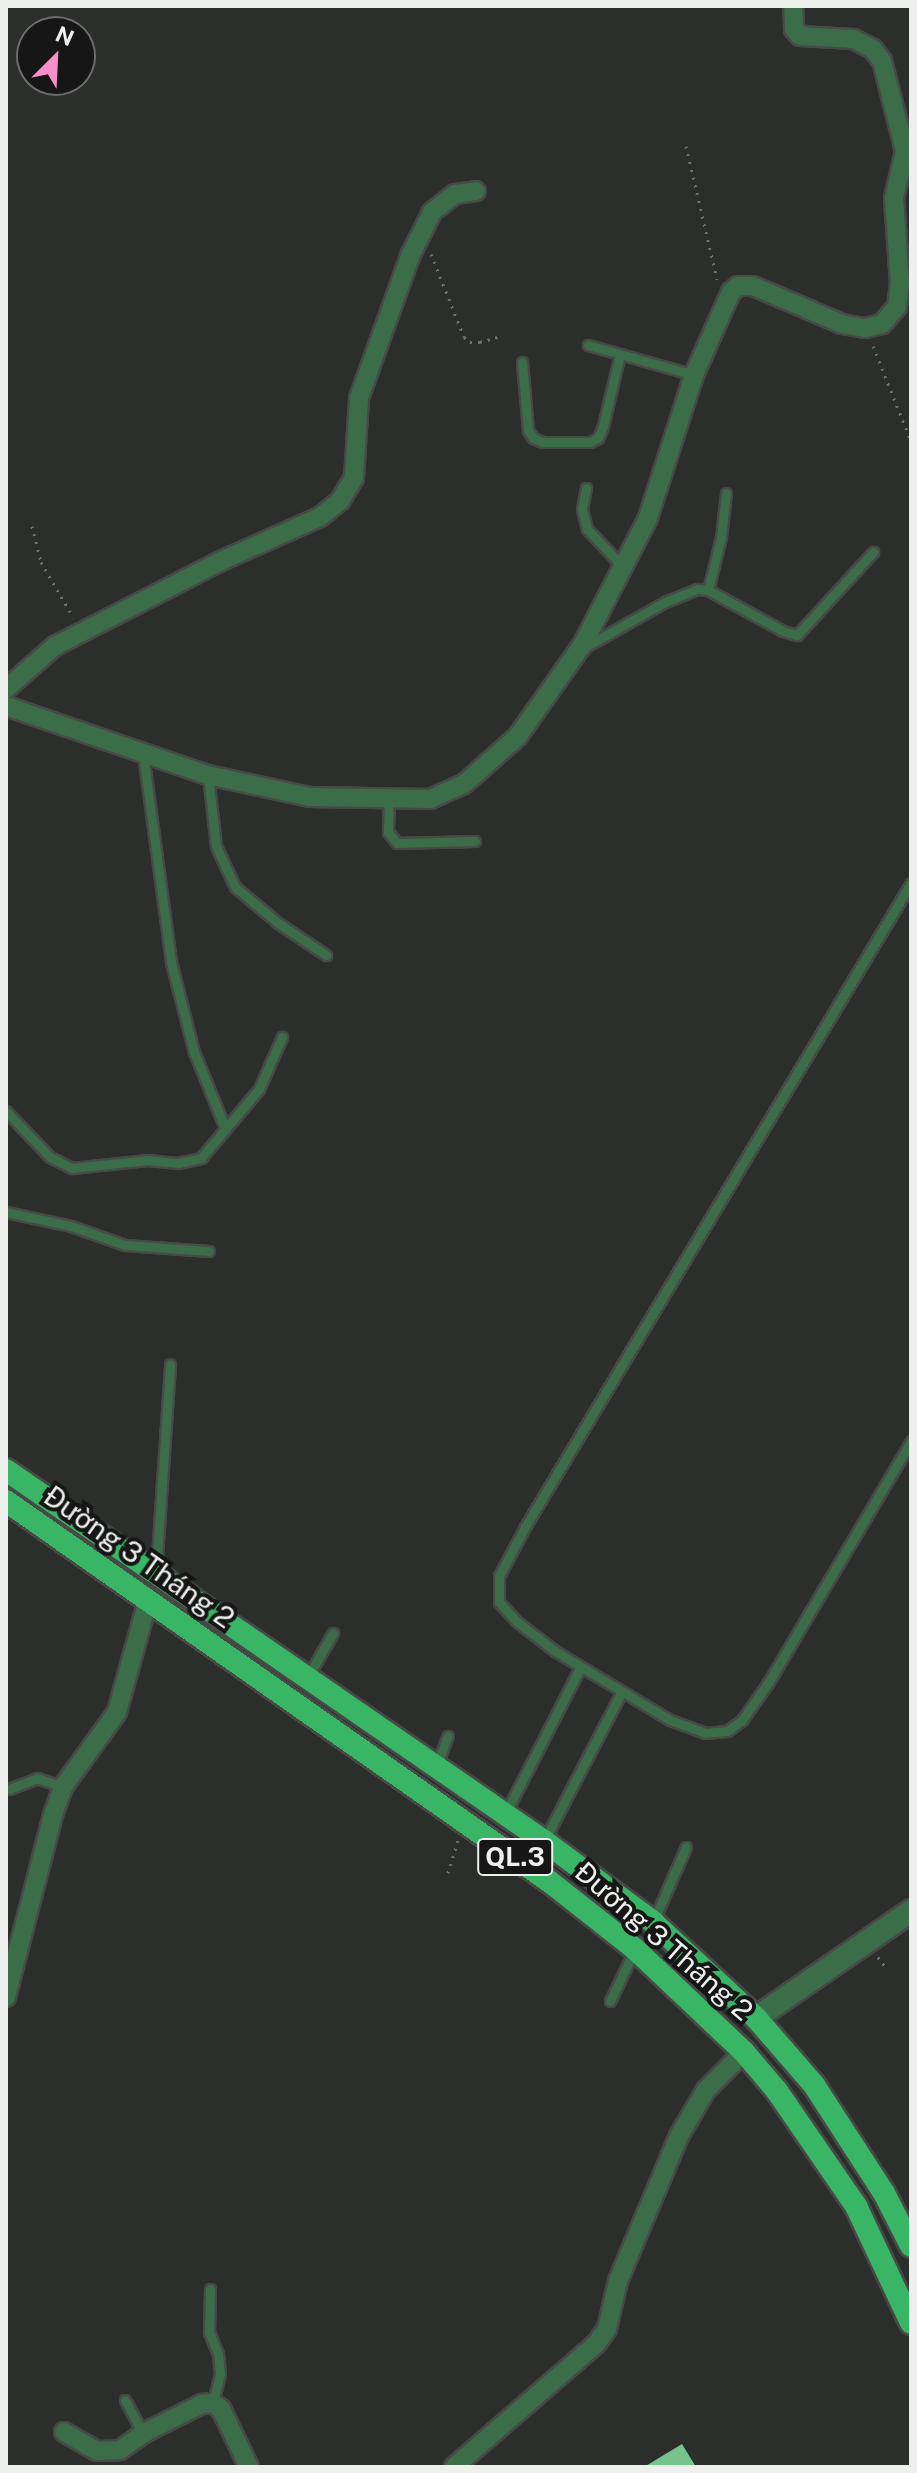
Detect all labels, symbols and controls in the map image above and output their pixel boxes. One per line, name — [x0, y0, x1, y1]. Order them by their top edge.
north arrow — [16, 16, 96, 96]
text: N — [52, 21, 78, 51]
street label: Đường 3 Tháng 2 — [37, 1479, 241, 1635]
road number: QL.3 — [477, 1835, 553, 1879]
street label: Đường 3 Tháng 2 — [568, 1855, 760, 2027]

